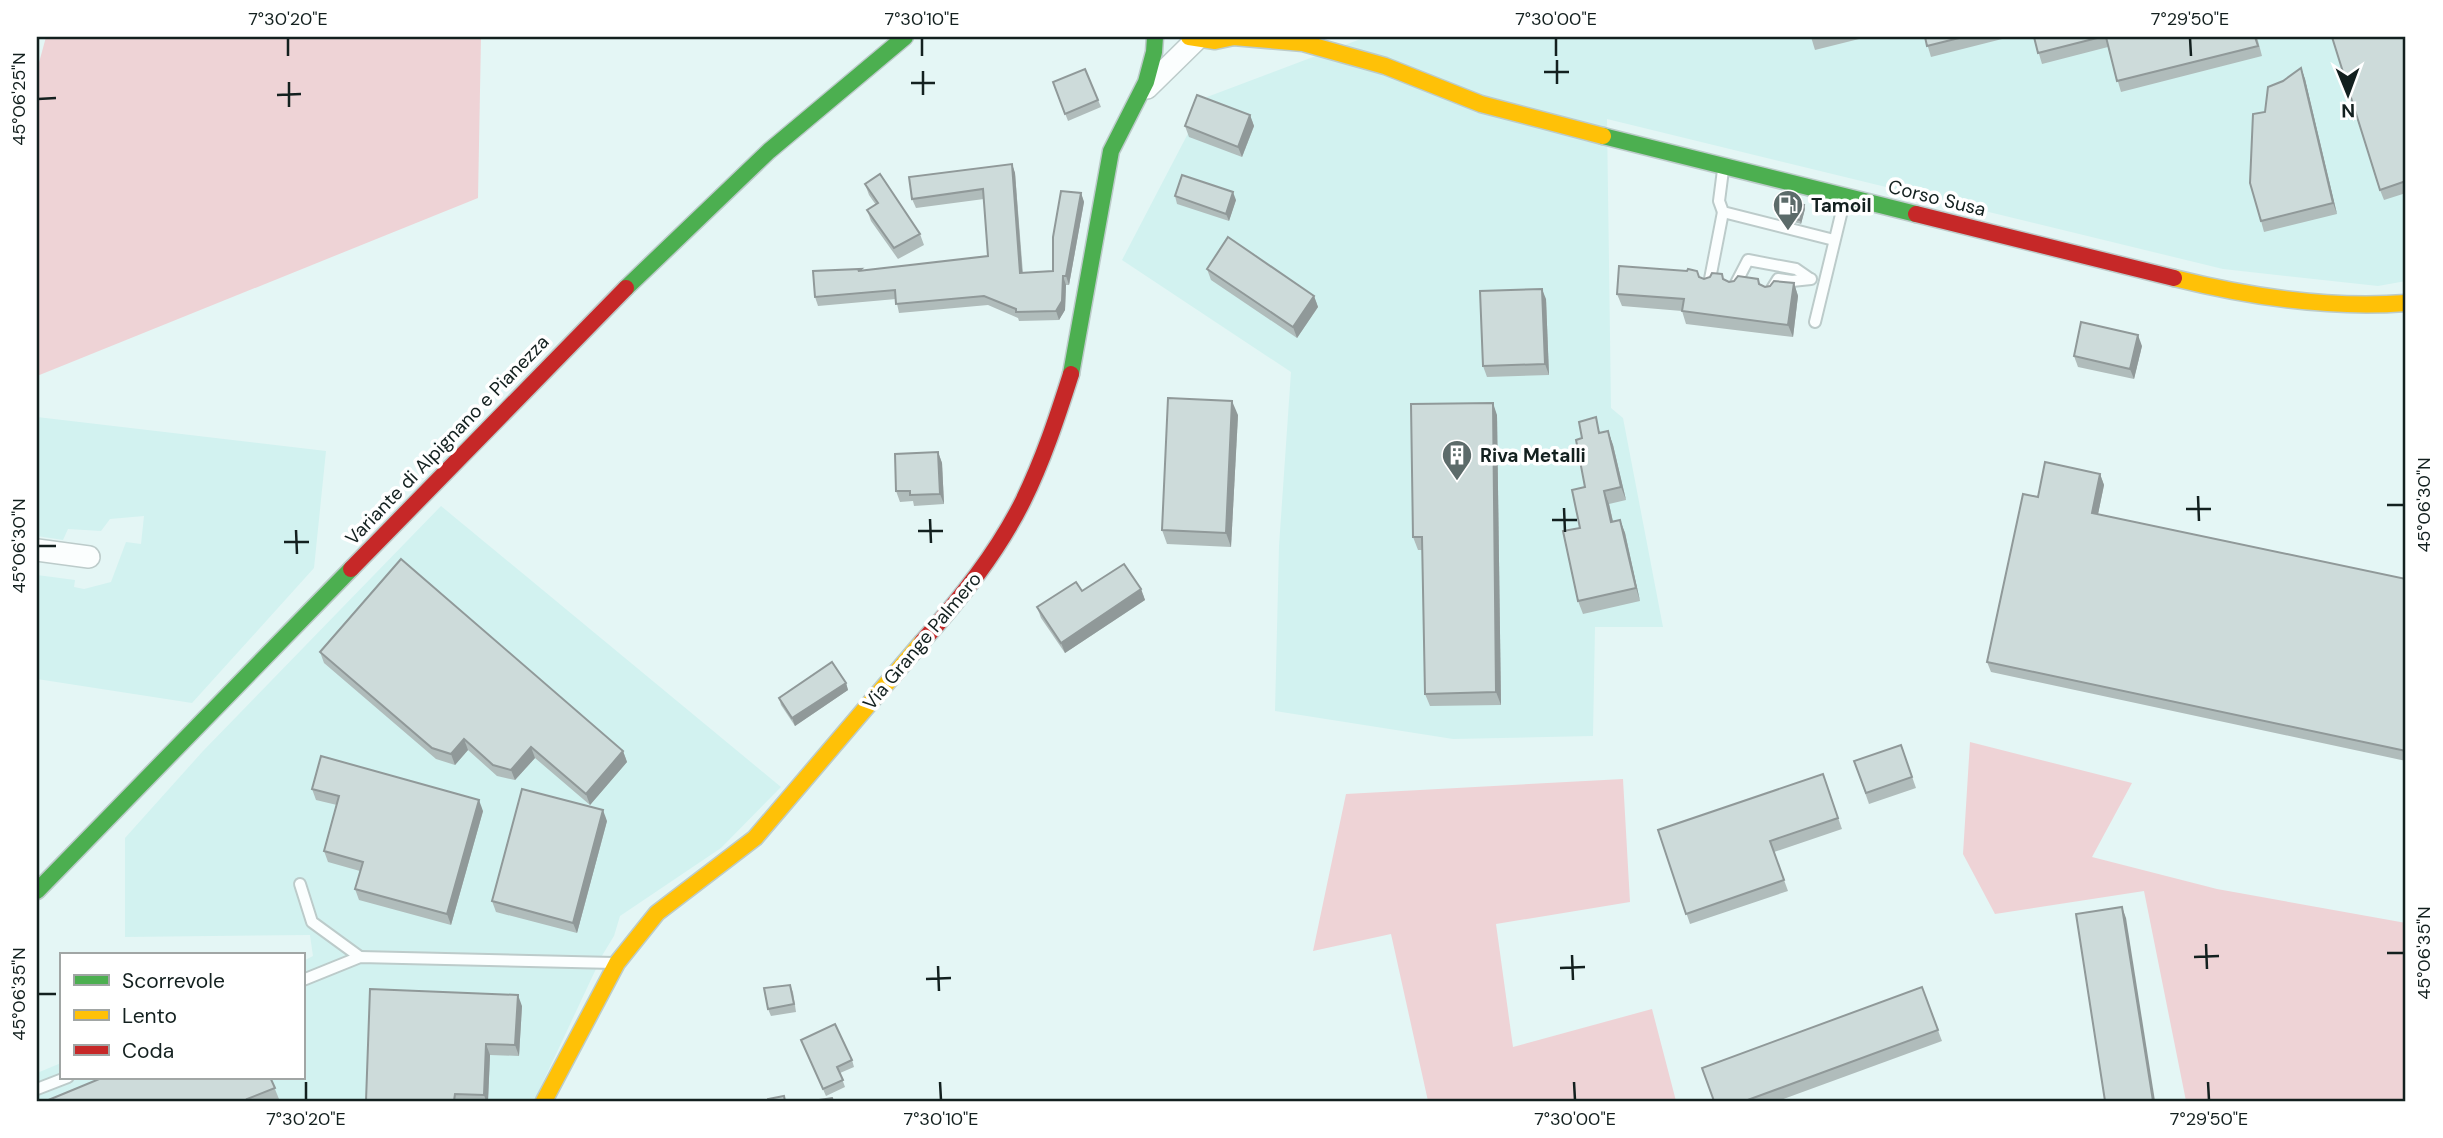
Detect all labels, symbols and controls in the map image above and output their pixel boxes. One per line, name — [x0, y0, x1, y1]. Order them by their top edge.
text: 7°30'20"E — [248, 7, 328, 31]
text: 7°30'10"E — [885, 7, 959, 31]
text: 7°30'00"E — [1515, 7, 1597, 31]
text: 7°29'50"E — [2151, 7, 2229, 31]
text: 45°06'25"N — [7, 52, 31, 146]
north arrow — [2314, 60, 2384, 130]
text: N — [2341, 98, 2355, 123]
street label: Corso Susa — [1886, 174, 1988, 222]
fuel station icon: Tamoil — [1771, 188, 1805, 232]
place label: Tamoil — [1811, 193, 1872, 218]
street label: Variante di Alpignano e Pianezza — [340, 330, 554, 550]
building icon: Riva Metalli — [1440, 438, 1474, 482]
place label: Riva Metalli — [1480, 443, 1586, 468]
text: 45°06'30"N — [2412, 457, 2436, 553]
text: 45°06'30"N — [7, 498, 31, 594]
street label: Via Grange Palmero — [857, 567, 987, 715]
text: 45°06'35"N — [2412, 906, 2436, 1000]
text: 45°06'35"N — [7, 947, 31, 1041]
legend — [60, 953, 304, 1078]
text: Scorrevole — [122, 967, 225, 995]
text: Lento — [122, 1002, 177, 1030]
text: Coda — [122, 1037, 174, 1065]
text: 7°30'20"E — [266, 1107, 346, 1131]
text: 7°30'10"E — [904, 1107, 978, 1131]
text: 7°30'00"E — [1534, 1107, 1616, 1131]
text: 7°29'50"E — [2170, 1107, 2248, 1131]

